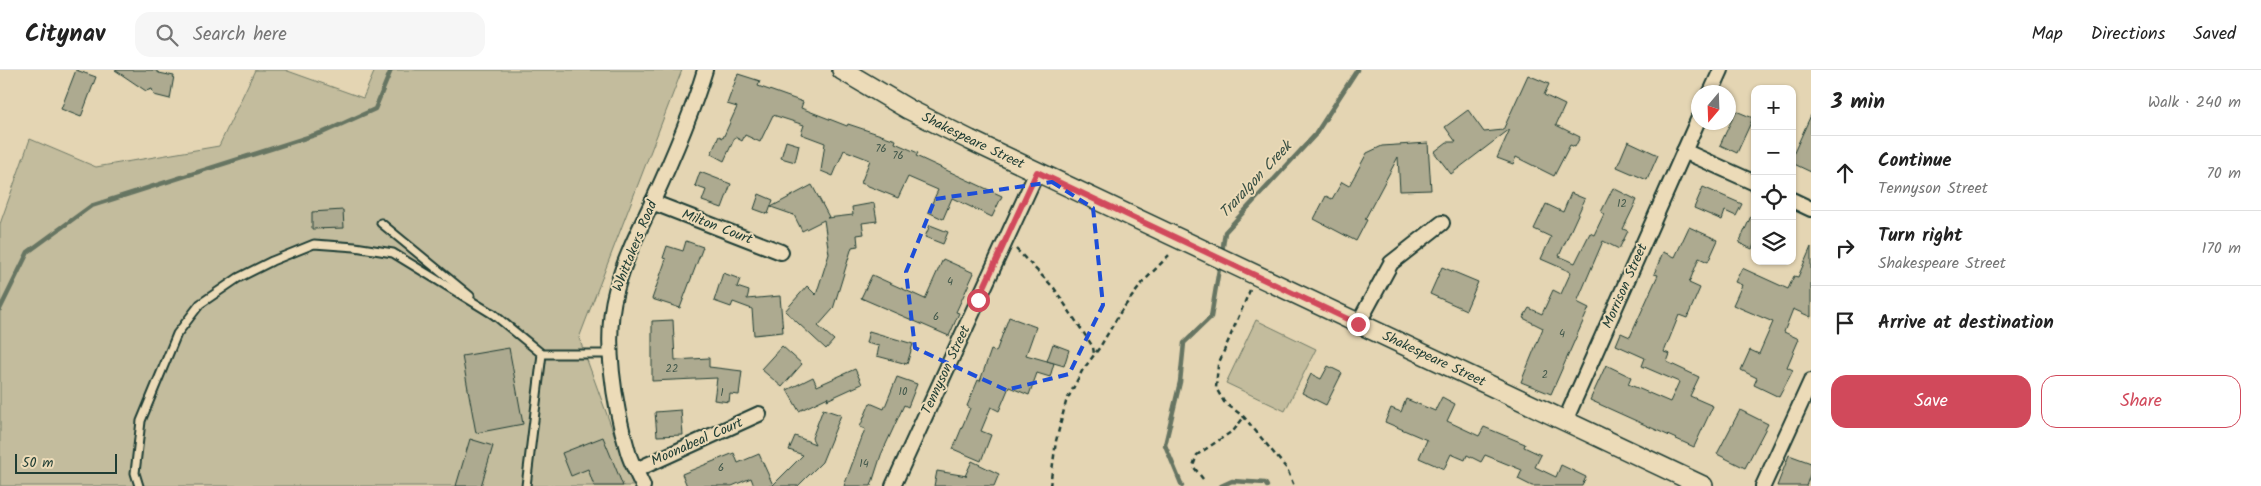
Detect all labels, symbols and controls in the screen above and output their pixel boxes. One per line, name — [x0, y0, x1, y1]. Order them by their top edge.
search box — [135, 12, 485, 57]
text: Citynav — [25, 15, 105, 54]
text: Search here — [193, 20, 287, 50]
text: Map — [2031, 20, 2063, 49]
text: Directions — [2091, 20, 2165, 49]
text: Saved — [2193, 20, 2236, 49]
icon: search — [153, 21, 181, 49]
north arrow — [1691, 85, 1736, 130]
map controls — [1751, 85, 1796, 265]
button: + — [1751, 85, 1796, 130]
text: 3 min — [1831, 86, 1885, 119]
text: Walk · 240 m — [2148, 90, 2241, 115]
street label: Shakespeare Street — [918, 106, 1029, 175]
button: − — [1751, 130, 1796, 175]
water label: Traralgon Creek — [1214, 135, 1300, 224]
house number: 76 — [875, 140, 887, 158]
text: Continue — [1878, 146, 1951, 176]
house number: 76 — [892, 147, 904, 165]
icon: ahead — [1831, 159, 1859, 187]
text: 70 m — [2206, 161, 2241, 186]
button: locate — [1751, 175, 1796, 220]
text: Tennyson Street — [1878, 176, 1988, 201]
house number: 12 — [1617, 195, 1627, 213]
street label: Whittakers Road — [607, 196, 664, 295]
street label: Milton Court — [678, 203, 756, 251]
button: layers — [1751, 220, 1796, 265]
text: Turn right — [1878, 221, 1963, 251]
icon: right — [1831, 234, 1859, 262]
text: 170 m — [2201, 236, 2241, 261]
street label: Morrison Street — [1596, 239, 1654, 332]
text: Shakespeare Street — [1878, 251, 2006, 276]
house number: 4 — [947, 273, 953, 291]
route start — [967, 289, 990, 312]
house number: 6 — [933, 308, 939, 326]
text: Arrive at destination — [1878, 308, 2054, 338]
icon: arrive — [1831, 309, 1859, 337]
route end — [1347, 313, 1370, 336]
street label: Tennyson Street — [916, 321, 977, 418]
street label: Shakespeare Street — [1379, 325, 1490, 393]
house number: 4 — [1559, 325, 1565, 343]
house number: 22 — [666, 360, 678, 378]
house number: 2 — [1542, 366, 1548, 384]
button: Save — [1831, 375, 2031, 428]
button: Share — [2041, 375, 2241, 428]
house number: 10 — [899, 383, 908, 401]
house number: 1 — [720, 384, 724, 402]
street label: Moonabeal Court — [648, 412, 747, 472]
scale bar — [15, 451, 118, 474]
text: 50 m — [22, 452, 53, 474]
house number: 14 — [859, 455, 869, 473]
house number: 6 — [718, 459, 724, 477]

